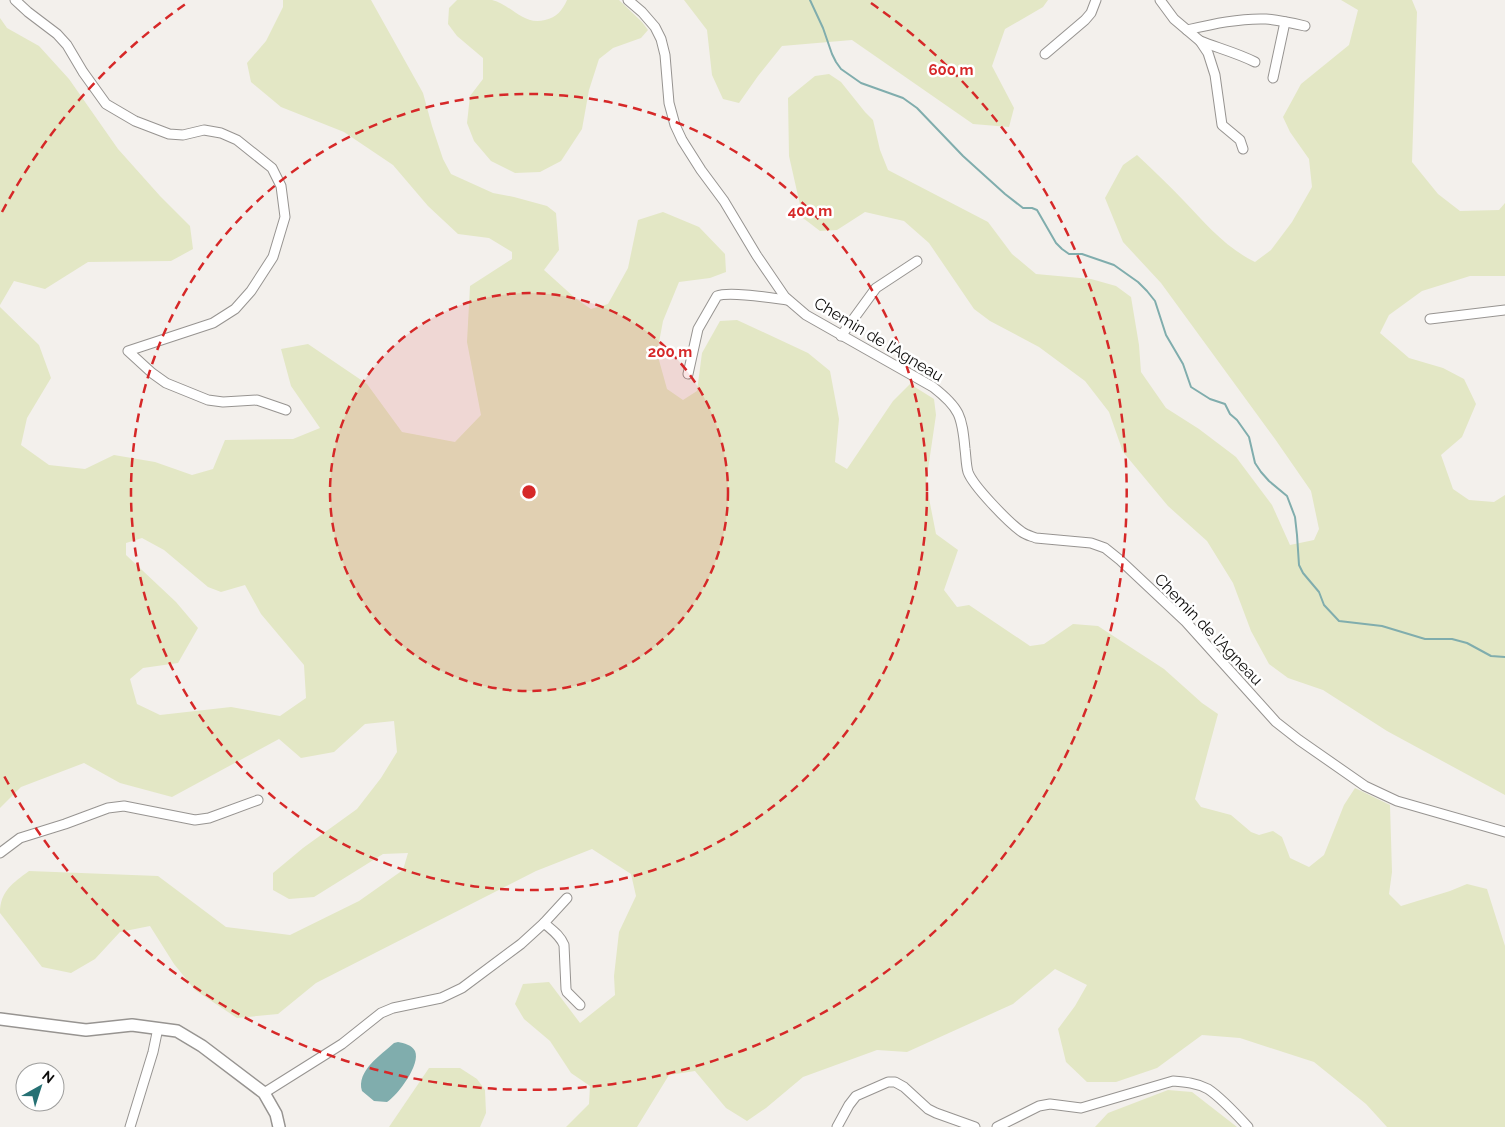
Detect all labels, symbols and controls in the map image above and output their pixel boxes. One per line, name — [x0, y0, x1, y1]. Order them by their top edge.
text: 600 m — [928, 61, 974, 79]
text: 400 m — [788, 202, 832, 220]
street label: Chemin de l’Agneau — [811, 293, 947, 386]
text: 200 m — [648, 343, 692, 361]
centre of rings — [520, 483, 538, 501]
street label: Chemin de l’Agneau — [1151, 570, 1267, 689]
north arrow — [15, 1062, 65, 1112]
text: N — [39, 1067, 57, 1086]

